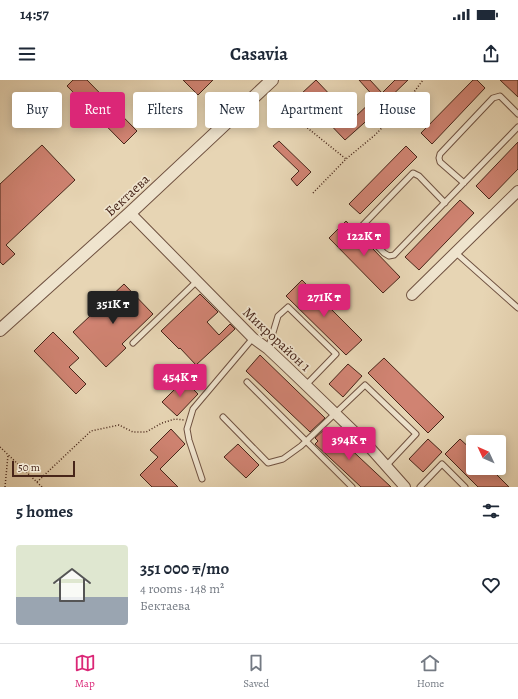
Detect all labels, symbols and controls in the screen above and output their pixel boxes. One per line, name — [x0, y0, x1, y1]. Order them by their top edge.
text: 14:57 — [20, 4, 49, 24]
text: Casavia — [230, 42, 288, 66]
icon: menu — [16, 43, 38, 65]
icon: share — [480, 43, 502, 65]
chip: Buy — [12, 92, 62, 128]
chip: Rent — [70, 92, 125, 128]
chip: Filters — [133, 92, 197, 128]
chip: New — [205, 92, 259, 128]
chip: Apartment — [267, 92, 357, 128]
chip: House — [365, 92, 430, 128]
street label: Бектаева — [101, 170, 154, 221]
pin: 122K ₸ — [331, 223, 397, 257]
text: 122K ₸ — [347, 227, 381, 244]
pin: 271K ₸ — [291, 284, 357, 318]
text: 271K ₸ — [307, 288, 341, 305]
pin: 351K ₸ — [80, 291, 146, 325]
text: 351K ₸ — [97, 295, 129, 312]
street label: Микрорайон 1 — [239, 303, 315, 376]
pin: 454K ₸ — [147, 364, 213, 398]
text: 454K ₸ — [163, 368, 197, 385]
pin: 394K ₸ — [316, 427, 382, 461]
text: 394K ₸ — [332, 431, 366, 448]
north arrow — [466, 435, 506, 475]
map controls — [466, 435, 506, 475]
scale bar — [12, 459, 75, 478]
text: 50 m — [18, 460, 40, 475]
text: 5 homes — [16, 500, 73, 523]
icon: filters — [480, 500, 502, 522]
text: 351 000 ₸/mo — [140, 557, 229, 580]
icon: home — [48, 561, 96, 609]
icon: heart — [480, 574, 502, 596]
text: 4 rooms · 148 m² — [140, 580, 224, 597]
text: Бектаева — [140, 597, 190, 614]
tab: Map — [74, 652, 96, 691]
tab: Saved — [243, 652, 269, 691]
tab: Home — [417, 652, 444, 691]

